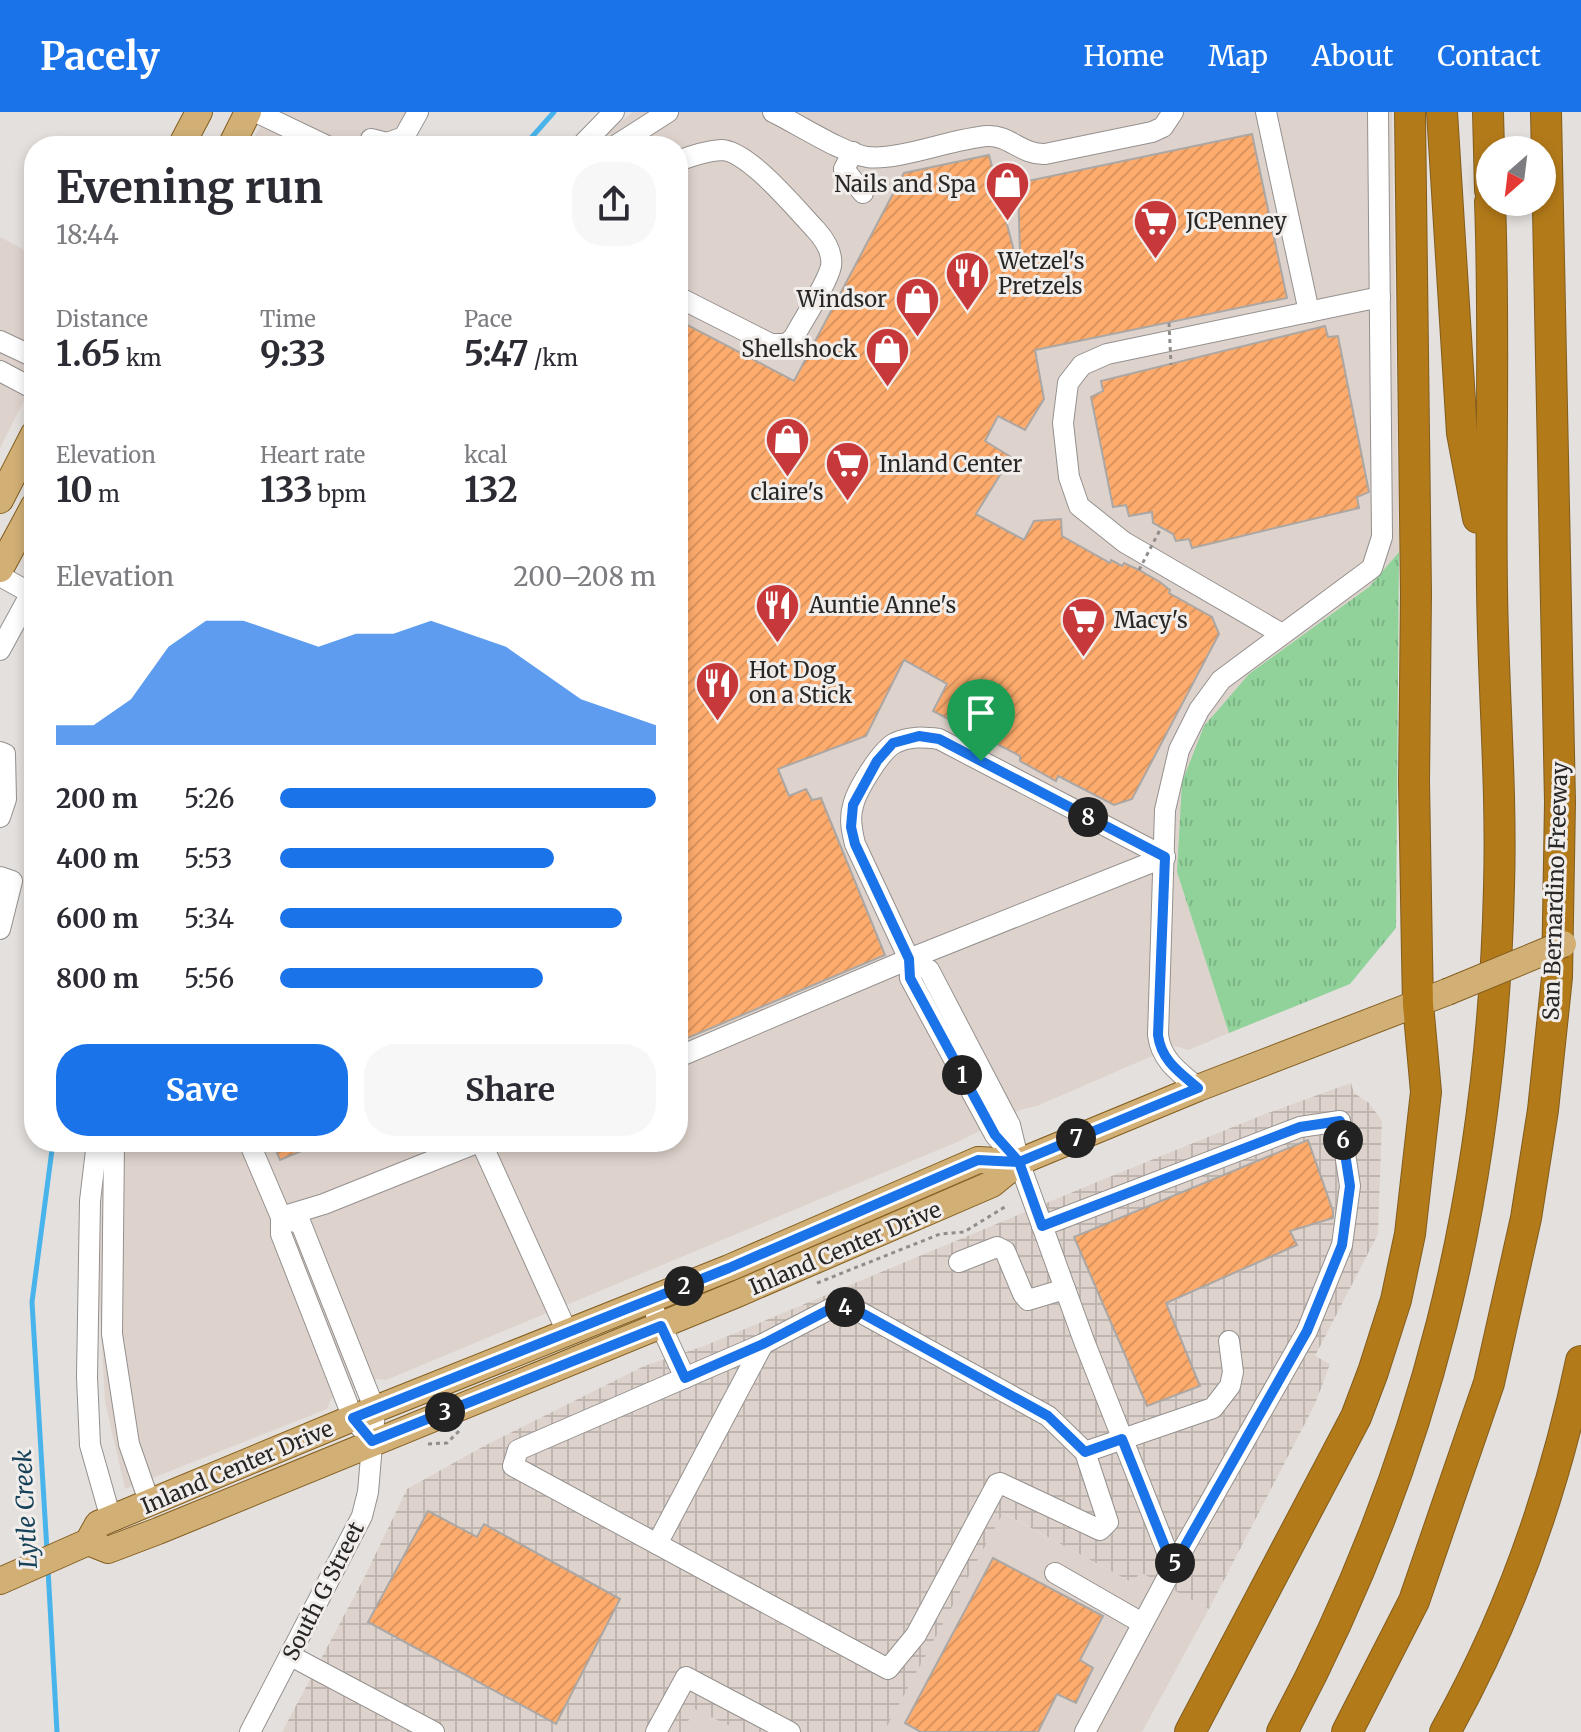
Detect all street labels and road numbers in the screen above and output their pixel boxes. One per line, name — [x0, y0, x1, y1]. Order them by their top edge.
street label: San Bernardino Freeway — [1536, 761, 1574, 1021]
street label: Inland Center Drive — [745, 1195, 945, 1301]
street label: Inland Center Drive — [137, 1414, 337, 1520]
street label: South G Street — [276, 1517, 370, 1665]

